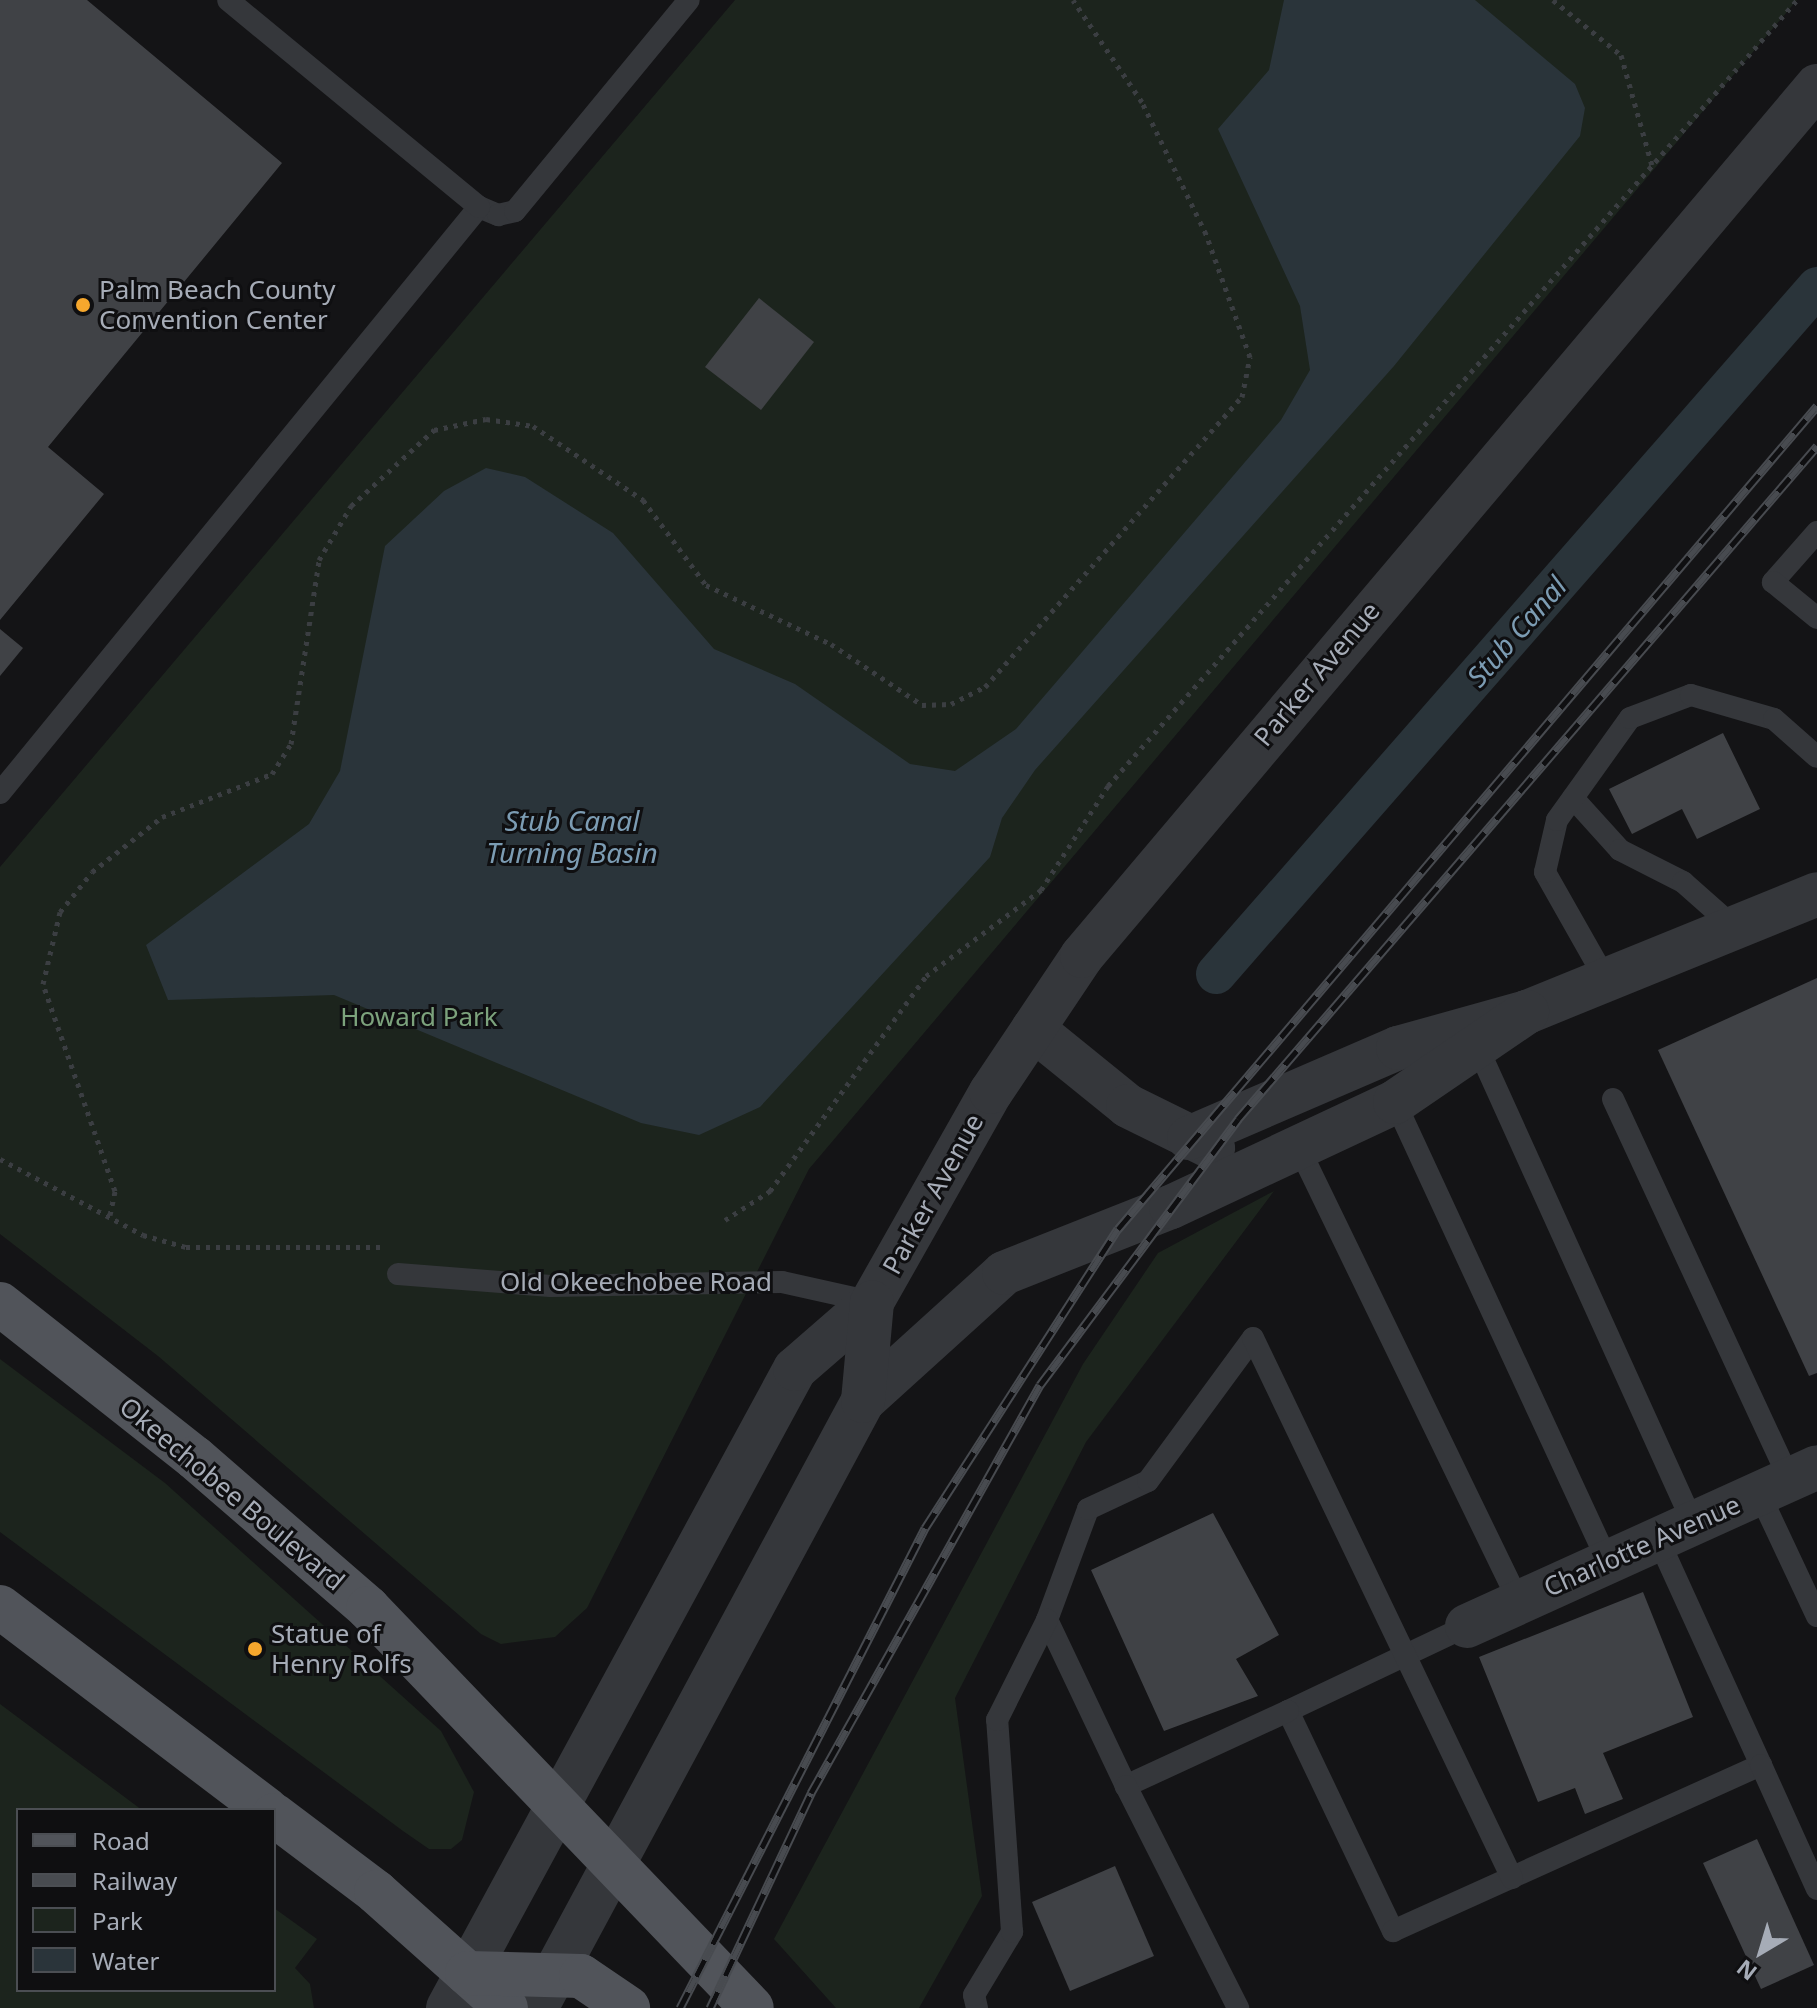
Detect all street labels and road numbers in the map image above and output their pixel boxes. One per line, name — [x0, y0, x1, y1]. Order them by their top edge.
street label: Parker Avenue — [1248, 596, 1386, 752]
street label: Parker Avenue — [876, 1108, 990, 1280]
street label: Old Okeechobee Road — [500, 1266, 772, 1298]
street label: Okeechobee Boulevard — [113, 1391, 351, 1597]
street label: Charlotte Avenue — [1539, 1489, 1745, 1603]

